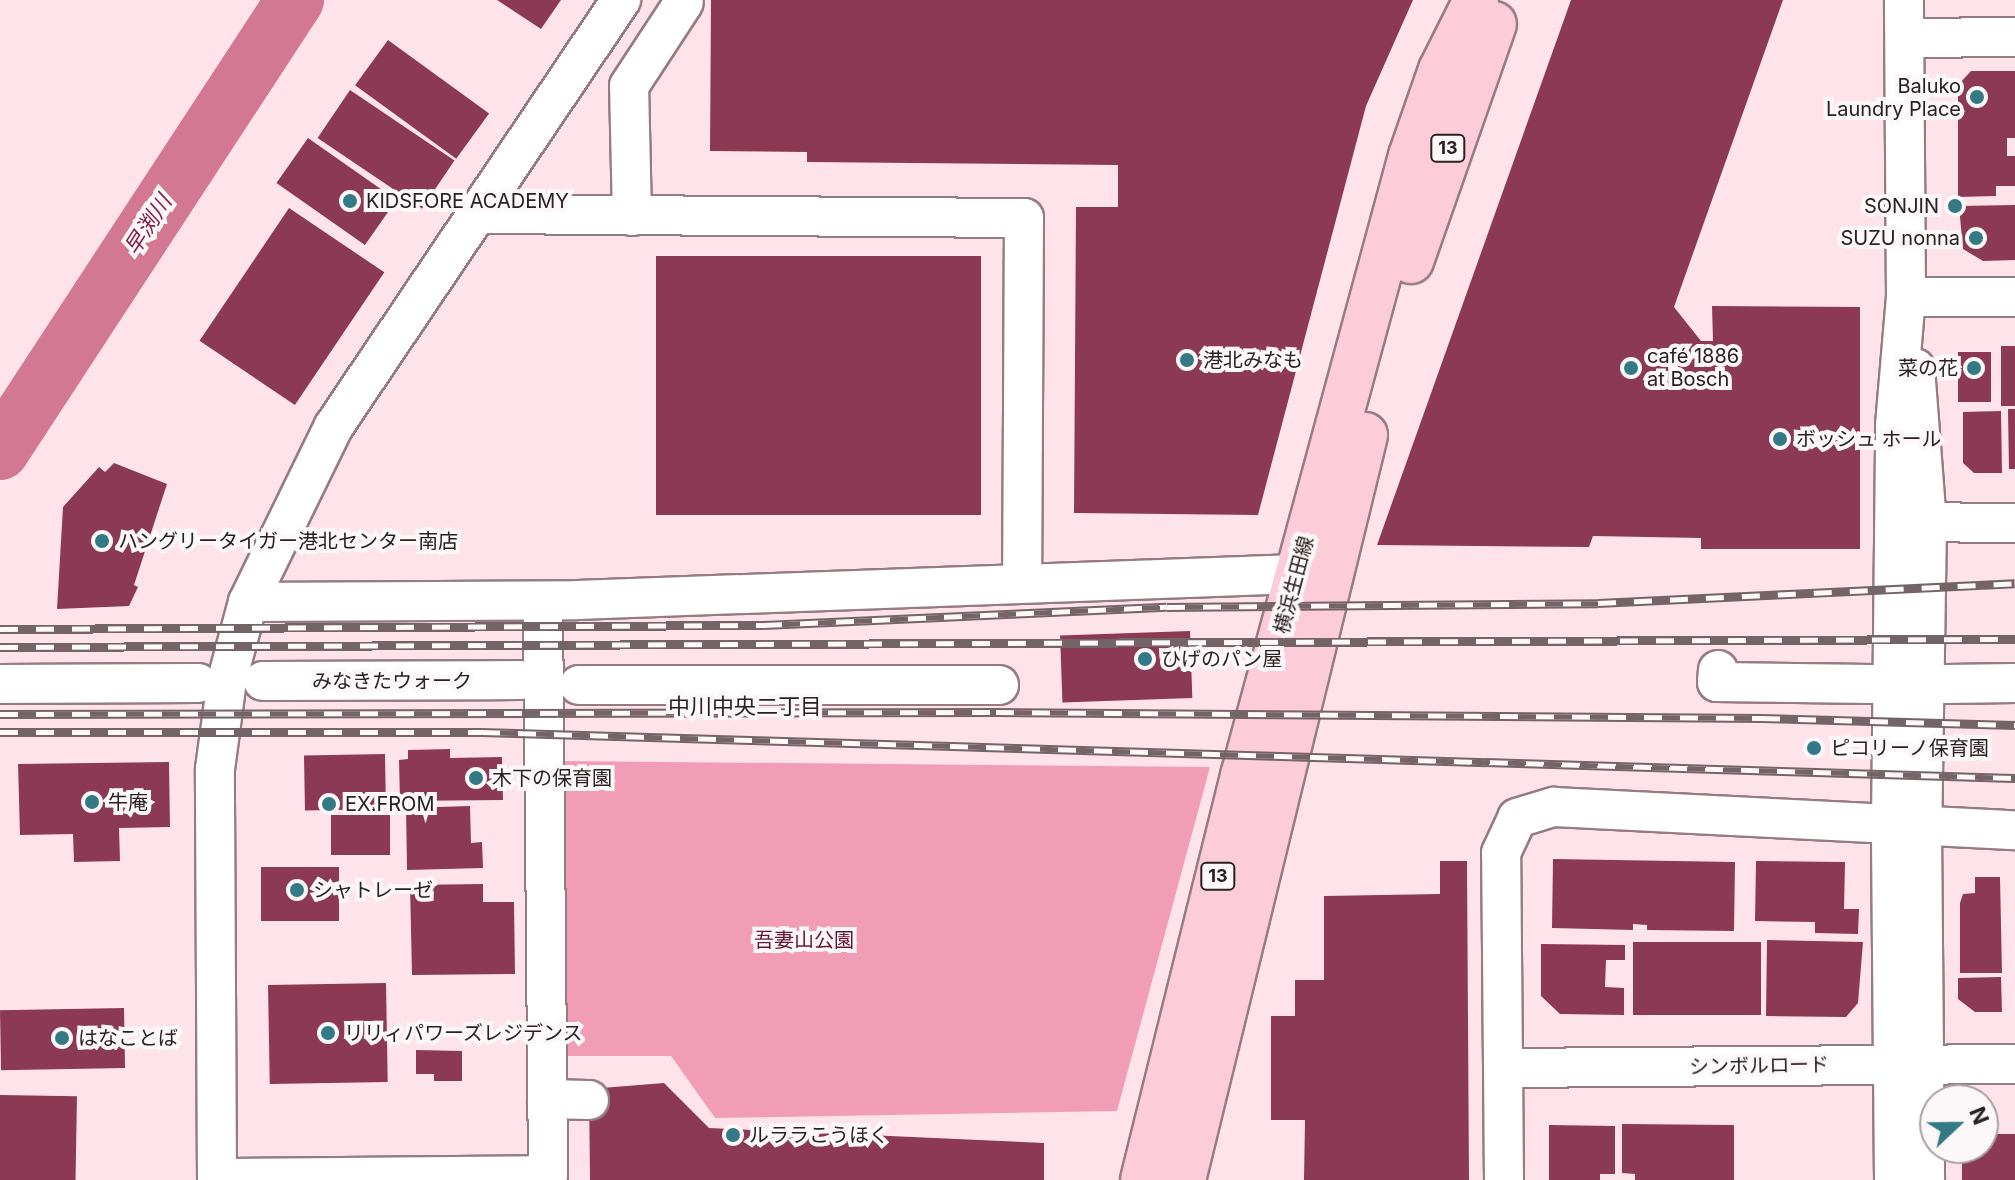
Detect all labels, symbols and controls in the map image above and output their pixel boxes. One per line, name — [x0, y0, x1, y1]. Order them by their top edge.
place label: Baluko Laundry Place — [1826, 74, 1961, 121]
marker: Baluko Laundry Place — [1968, 88, 1986, 106]
road number: 13 — [1430, 134, 1466, 162]
place label: KIDSFORE ACADEMY — [366, 189, 569, 213]
water label: 早渕川 — [119, 190, 177, 260]
marker: KIDSFORE ACADEMY — [341, 192, 359, 210]
place label: SONJIN — [1864, 194, 1939, 218]
marker: SONJIN — [1946, 197, 1964, 215]
place label: SUZU nonna — [1841, 226, 1960, 250]
marker: SUZU nonna — [1967, 229, 1985, 247]
place label: café 1886 at Bosch — [1647, 344, 1739, 391]
place label: 港北みなも — [1203, 348, 1303, 372]
marker: 港北みなも — [1178, 351, 1196, 369]
place label: 菜の花 — [1898, 356, 1958, 380]
marker: café 1886 at Bosch — [1622, 359, 1640, 377]
marker: 菜の花 — [1965, 359, 1983, 377]
place label: ボッシュ ホール — [1796, 427, 1942, 451]
marker: ボッシュ ホール — [1771, 430, 1789, 448]
place label: ハングリータイガー港北センター南店 — [118, 529, 458, 553]
marker: ハングリータイガー港北センター南店 — [93, 532, 111, 550]
street label: 横浜生田線 — [1269, 534, 1319, 636]
place label: ひげのパン屋 — [1161, 647, 1281, 671]
marker: ひげのパン屋 — [1136, 650, 1154, 668]
street label: みなきたウォーク — [312, 669, 472, 693]
district label: 中川中央二丁目 — [668, 694, 822, 720]
place label: ピコリーノ保育園 — [1830, 736, 1990, 760]
marker: ピコリーノ保育園 — [1805, 739, 1823, 757]
place label: 木下の保育園 — [492, 766, 612, 790]
marker: 木下の保育園 — [467, 769, 485, 787]
place label: 牛庵 — [108, 790, 148, 814]
place label: EX.FROM — [345, 792, 434, 816]
marker: 牛庵 — [83, 793, 101, 811]
marker: EX.FROM — [320, 795, 338, 813]
road number: 13 — [1200, 862, 1236, 890]
place label: シャトレーゼ — [313, 878, 433, 902]
marker: シャトレーゼ — [288, 881, 306, 899]
park label: 吾妻山公園 — [754, 928, 854, 952]
place label: リリィパワーズレジデンス — [344, 1021, 584, 1045]
marker: リリィパワーズレジデンス — [319, 1024, 337, 1042]
place label: はなことば — [78, 1026, 178, 1050]
marker: はなことば — [53, 1029, 71, 1047]
street label: シンボルロード — [1689, 1053, 1829, 1079]
north arrow — [1919, 1084, 1999, 1164]
text: N — [1964, 1103, 1995, 1128]
place label: ルララこうほく — [749, 1123, 889, 1147]
marker: ルララこうほく — [724, 1126, 742, 1144]

